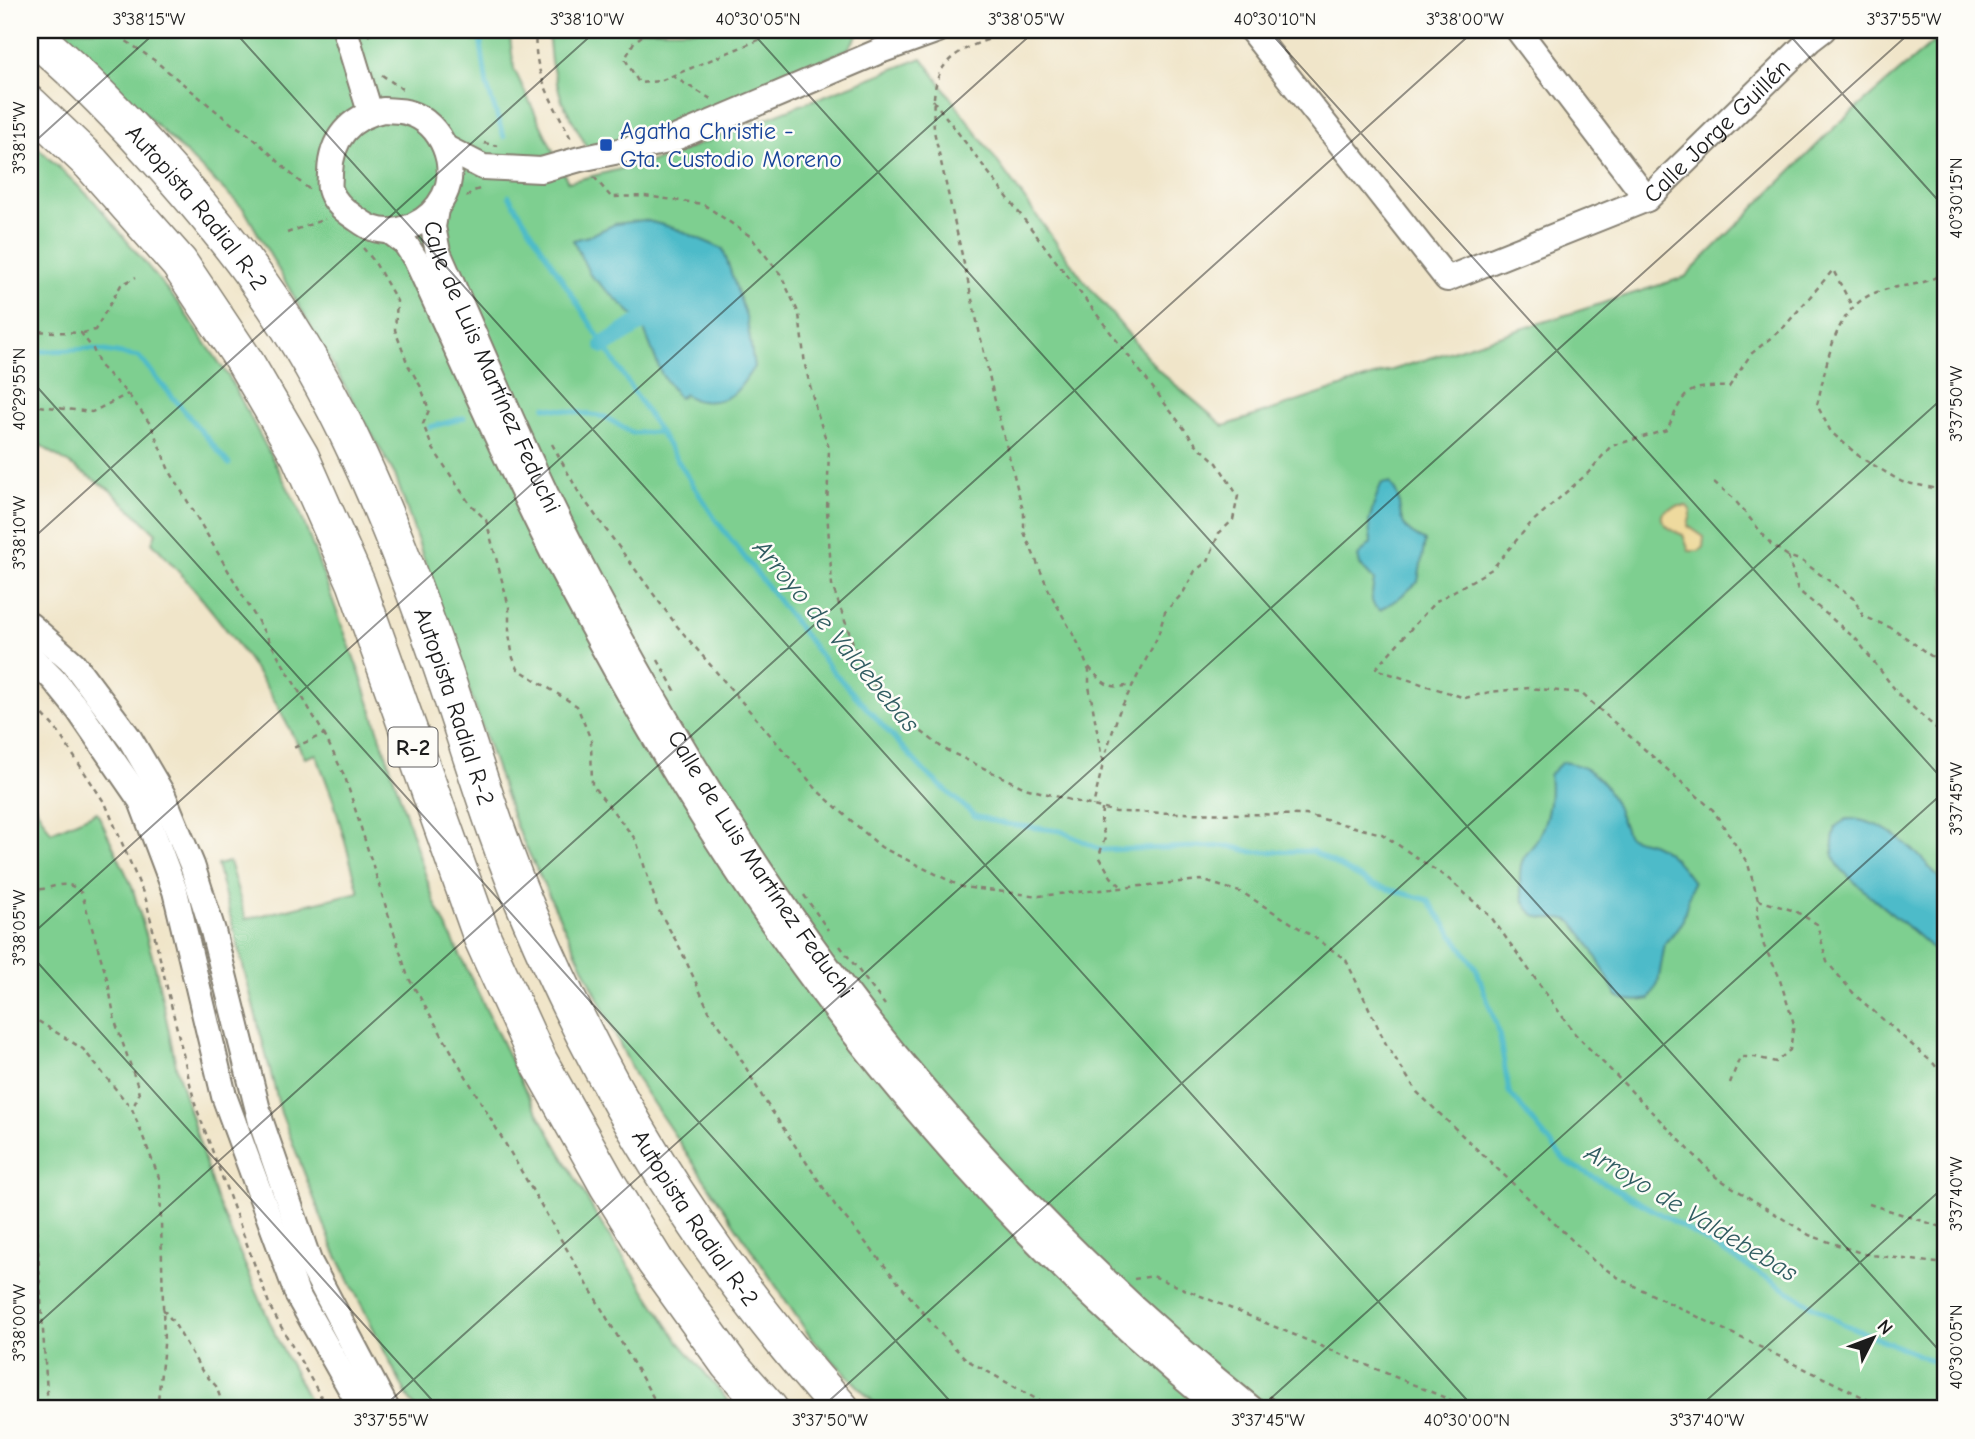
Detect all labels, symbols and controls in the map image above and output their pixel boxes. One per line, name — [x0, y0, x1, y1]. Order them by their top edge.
text: 3°38'15"W — [113, 9, 186, 30]
text: 3°38'10"W — [550, 9, 624, 30]
text: 40°30'05"N — [715, 9, 801, 30]
text: 3°38'05"W — [988, 9, 1065, 30]
text: 40°30'10"N — [1234, 9, 1316, 30]
text: 3°38'00"W — [1426, 9, 1504, 30]
text: 3°37'55"W — [1867, 9, 1942, 30]
street label: Calle Jorge Guillén — [1638, 53, 1796, 208]
text: 3°38'15"W — [9, 101, 30, 174]
place label: Agatha Christie - Gta. Custodio Moreno — [620, 117, 842, 173]
street label: Autopista Radial R-2 — [120, 119, 274, 295]
marker: Agatha Christie - Gta. Custodio Moreno — [598, 137, 614, 153]
text: 40°30'15"N — [1946, 157, 1967, 239]
street label: Calle de Luis Martínez Feduchi — [418, 218, 567, 517]
text: 40°29'55"N — [9, 348, 30, 430]
text: 3°37'50"W — [1946, 366, 1967, 442]
text: 3°38'10"W — [9, 496, 30, 570]
water label: Arroyo de Valdebebas — [746, 533, 925, 739]
street label: Autopista Radial R-2 — [407, 605, 501, 809]
street label: Calle de Luis Martínez Feduchi — [662, 725, 860, 1003]
road number: R-2 — [388, 727, 438, 766]
text: 3°37'45"W — [1946, 762, 1967, 836]
text: 3°38'05"W — [9, 889, 30, 966]
street label: Autopista Radial R-2 — [626, 1125, 765, 1312]
water label: Arroyo de Valdebebas — [1579, 1137, 1803, 1288]
text: 3°37'40"W — [1946, 1156, 1967, 1231]
text: 3°38'00"W — [9, 1284, 30, 1362]
north arrow — [1839, 1302, 1909, 1372]
text: 40°30'05"N — [1946, 1304, 1967, 1390]
text: N — [1873, 1315, 1897, 1339]
text: 3°37'55"W — [354, 1410, 429, 1431]
text: 3°37'50"W — [792, 1410, 868, 1431]
text: 3°37'45"W — [1231, 1410, 1305, 1431]
text: 40°30'00"N — [1424, 1410, 1510, 1431]
text: 3°37'40"W — [1670, 1410, 1745, 1431]

